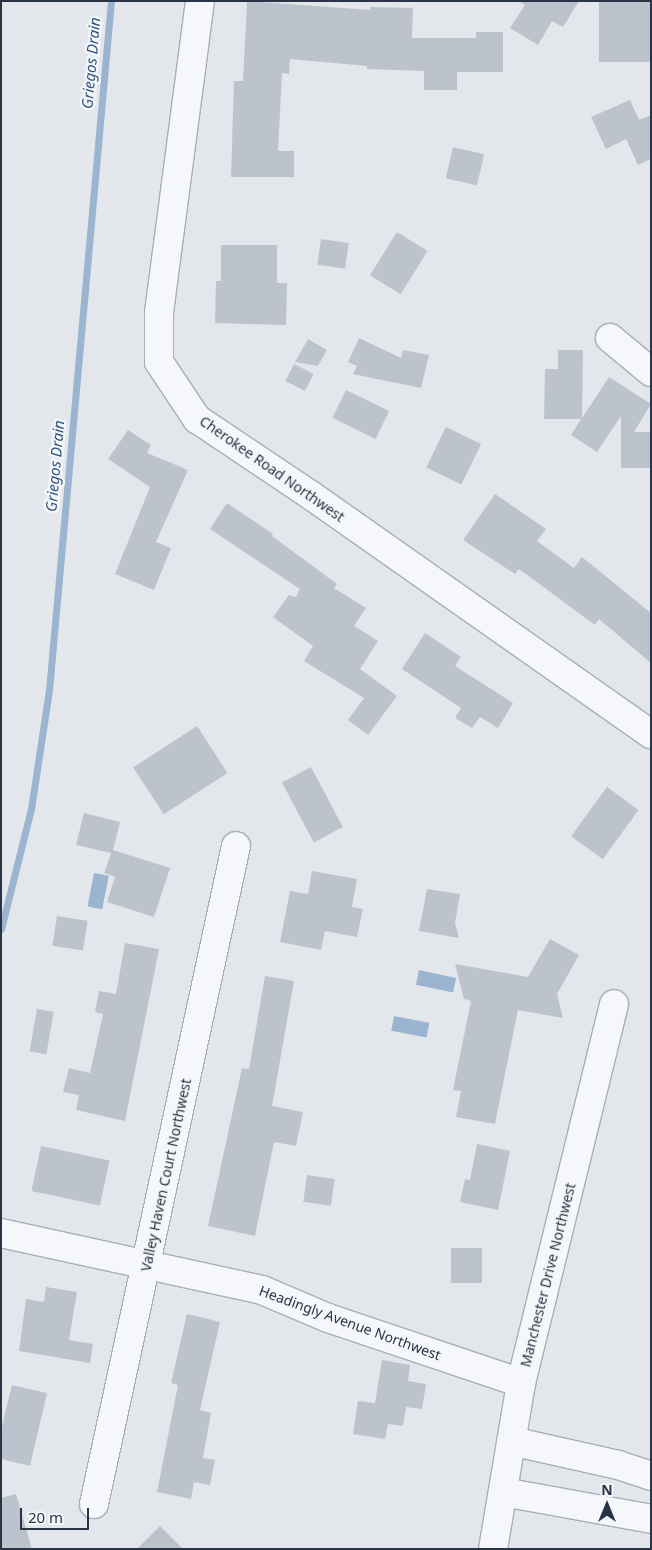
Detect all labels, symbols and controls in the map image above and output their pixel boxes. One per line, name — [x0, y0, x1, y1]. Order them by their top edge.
water label: Griegos Drain — [78, 17, 104, 109]
street label: Cherokee Road Northwest — [196, 413, 348, 525]
water label: Griegos Drain — [42, 420, 68, 512]
street label: Valley Haven Court Northwest — [137, 1077, 195, 1273]
street label: Manchester Drive Northwest — [517, 1181, 579, 1369]
street label: Headingly Avenue Northwest — [257, 1282, 443, 1364]
north arrow — [582, 1480, 632, 1530]
text: N — [601, 1480, 613, 1499]
scale bar — [22, 1498, 91, 1530]
text: 20 m — [28, 1507, 63, 1527]

